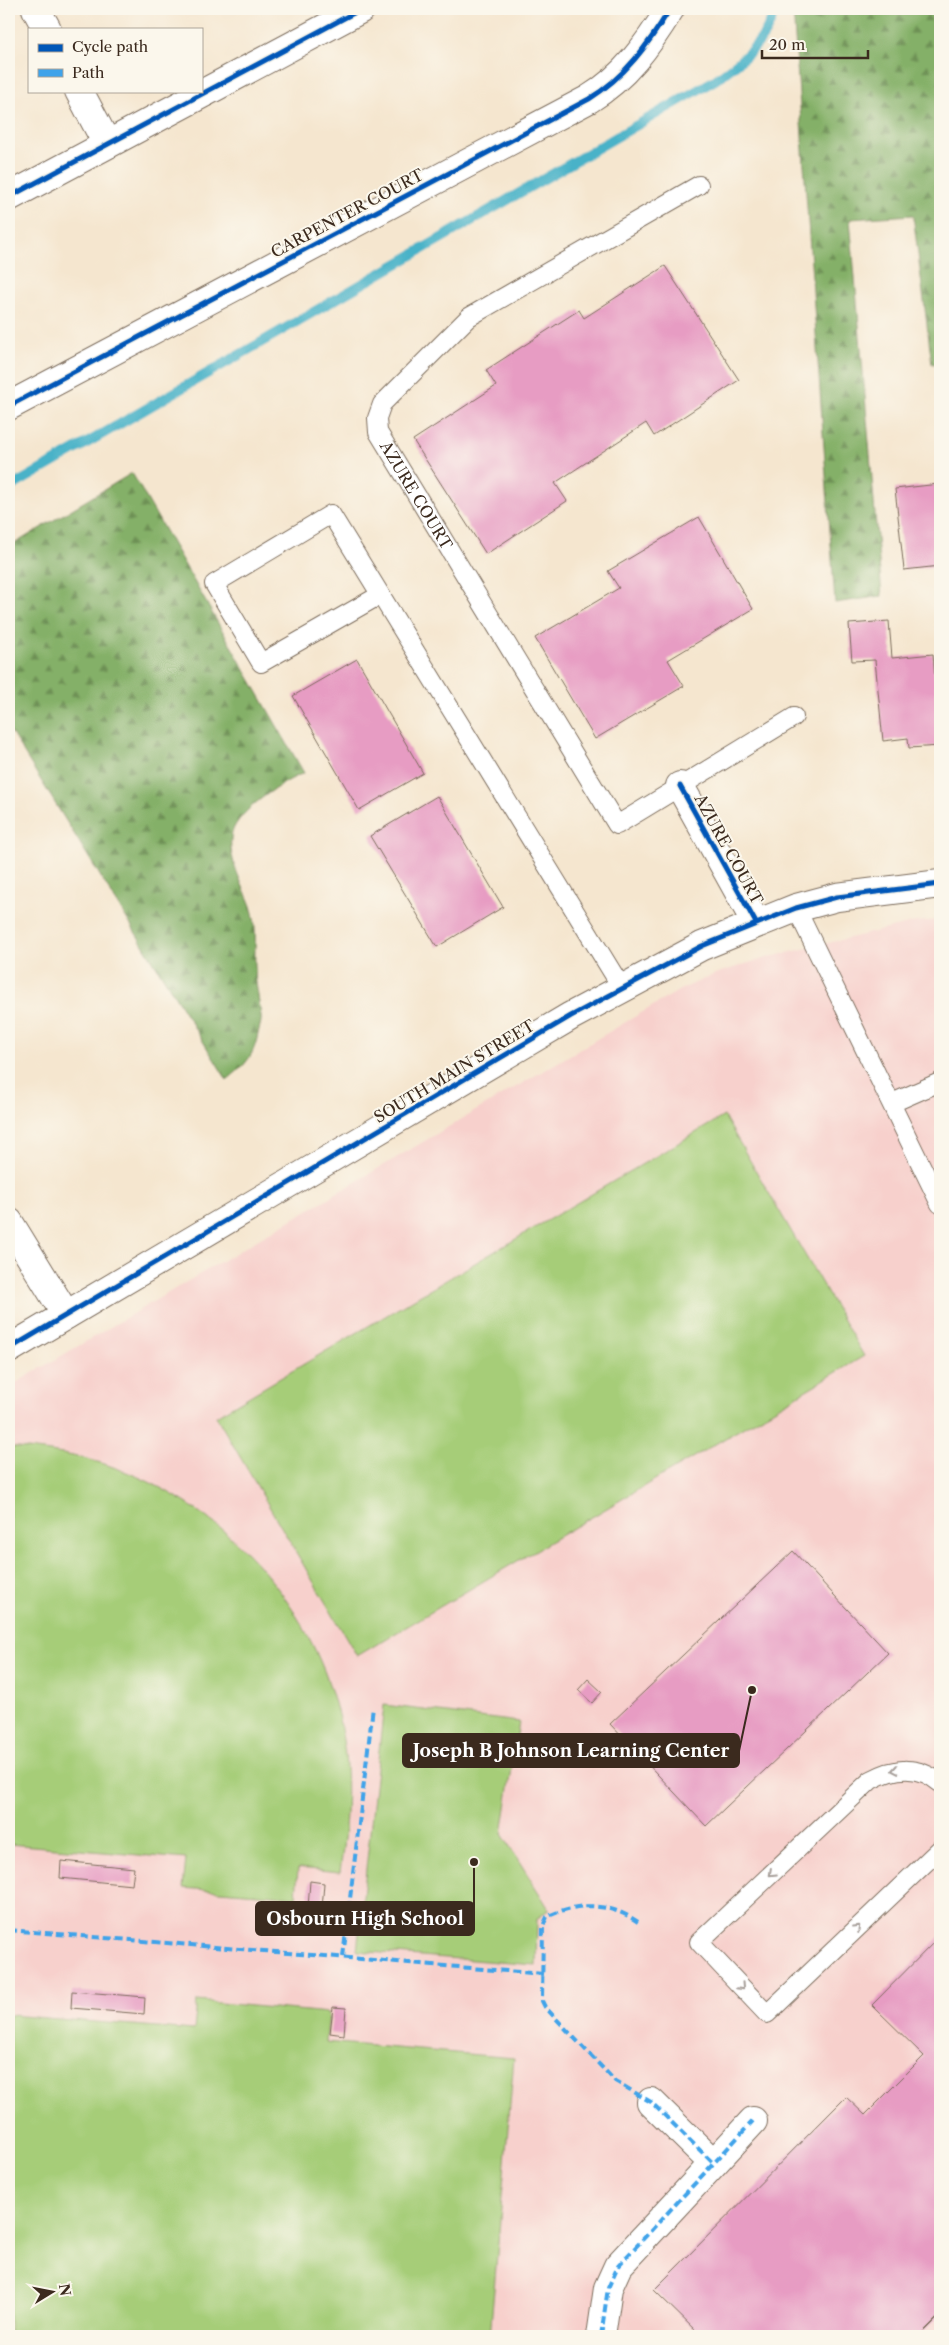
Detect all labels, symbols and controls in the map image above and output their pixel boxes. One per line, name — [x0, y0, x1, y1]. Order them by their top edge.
legend — [28, 28, 202, 92]
scale bar — [762, 28, 868, 60]
text: 20 m — [769, 35, 805, 54]
text: Cycle path — [72, 37, 149, 56]
text: Path — [72, 63, 105, 82]
street label: CARPENTER COURT — [267, 164, 427, 262]
street label: AZURE COURT — [375, 436, 457, 553]
street label: AZURE COURT — [690, 789, 768, 908]
street label: SOUTH MAIN STREET — [370, 1015, 538, 1127]
callout: Joseph B Johnson Learning Center — [403, 1734, 739, 1767]
text: Joseph B Johnson Learning Center — [410, 1740, 730, 1762]
one-way arrow — [891, 1765, 900, 1775]
one-way arrow — [769, 1867, 778, 1876]
callout: Osbourn High School — [256, 1902, 474, 1935]
text: Osbourn High School — [266, 1908, 464, 1930]
one-way arrow — [852, 1925, 861, 1934]
one-way arrow — [735, 1981, 744, 1990]
north arrow — [28, 2268, 78, 2318]
text: N — [55, 2282, 75, 2297]

